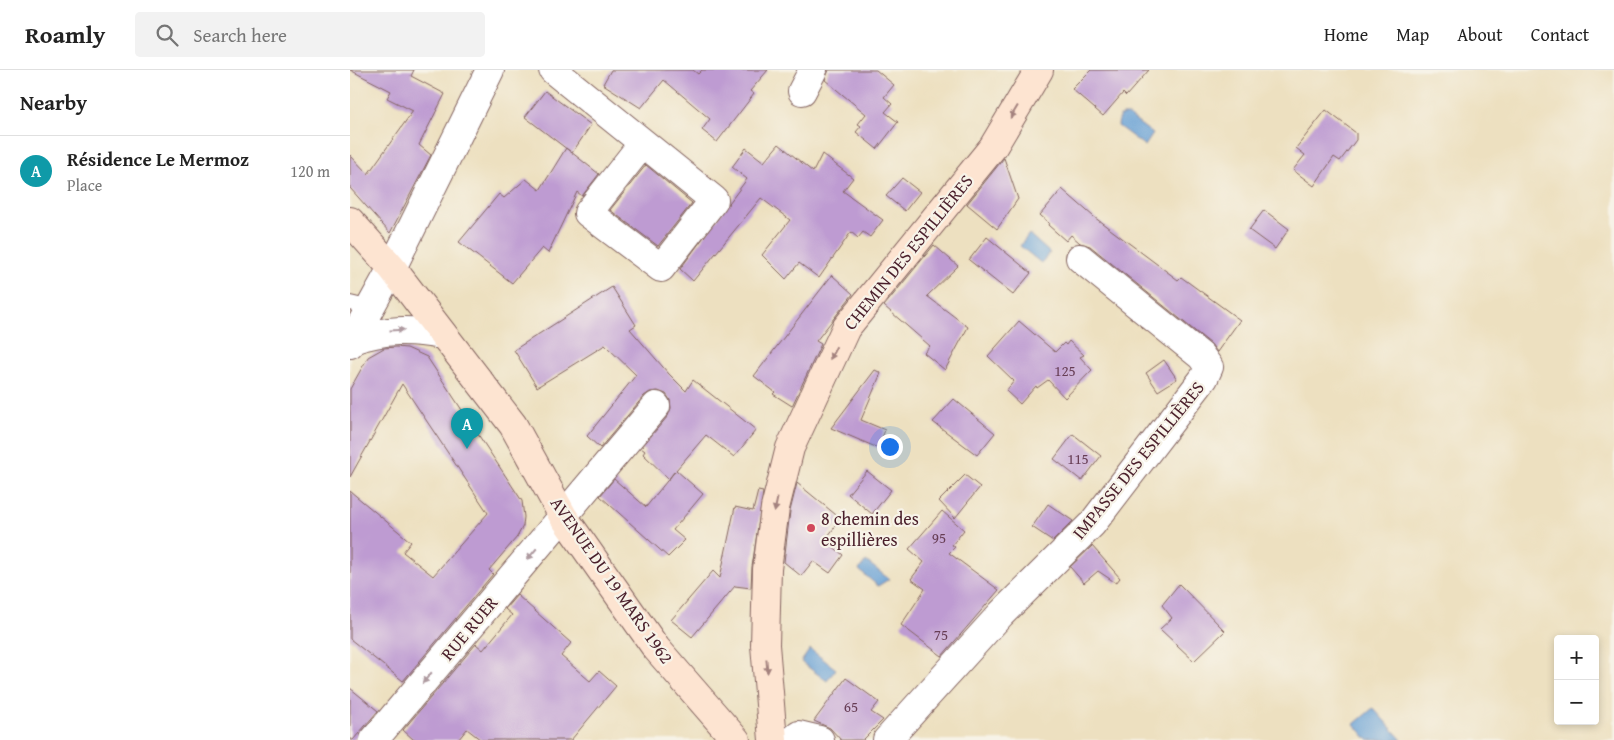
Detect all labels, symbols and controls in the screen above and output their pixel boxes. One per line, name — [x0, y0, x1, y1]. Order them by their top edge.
search box — [135, 12, 485, 57]
text: Roamly — [25, 17, 105, 52]
icon: search — [153, 21, 181, 49]
text: Search here — [193, 21, 287, 49]
text: Home — [1324, 21, 1368, 48]
text: Map — [1396, 21, 1429, 48]
text: About — [1457, 21, 1503, 48]
text: Contact — [1531, 21, 1589, 48]
text: Nearby — [20, 87, 87, 118]
one-way arrow — [1009, 105, 1018, 118]
text: Résidence Le Mermoz — [67, 145, 249, 173]
text: A — [31, 159, 41, 183]
text: 120 m — [290, 159, 330, 183]
street label: CHEMIN DES ESPILLIÈRES — [837, 168, 979, 336]
text: Place — [67, 173, 102, 197]
one-way arrow — [390, 326, 406, 334]
one-way arrow — [829, 346, 837, 360]
house number: 125 — [1054, 360, 1076, 381]
street label: IMPASSE DES ESPILLIÈRES — [1066, 375, 1211, 545]
pin: A — [451, 408, 483, 449]
your location — [877, 434, 903, 460]
house number: 115 — [1067, 448, 1089, 469]
street label: AVENUE DU 19 MARS 1962 — [544, 491, 680, 669]
one-way arrow — [772, 497, 780, 512]
place label: 8 chemin des espillières — [821, 505, 919, 553]
marker: 8 chemin des espillières — [805, 522, 817, 534]
house number: 95 — [932, 527, 946, 548]
one-way arrow — [526, 547, 537, 560]
street label: RUE RUER — [434, 589, 504, 666]
house number: 75 — [934, 624, 948, 645]
map controls — [1554, 635, 1599, 725]
button: + — [1554, 635, 1599, 680]
one-way arrow — [763, 659, 771, 675]
one-way arrow — [422, 672, 433, 684]
button: − — [1554, 680, 1599, 725]
house number: 65 — [844, 696, 858, 717]

